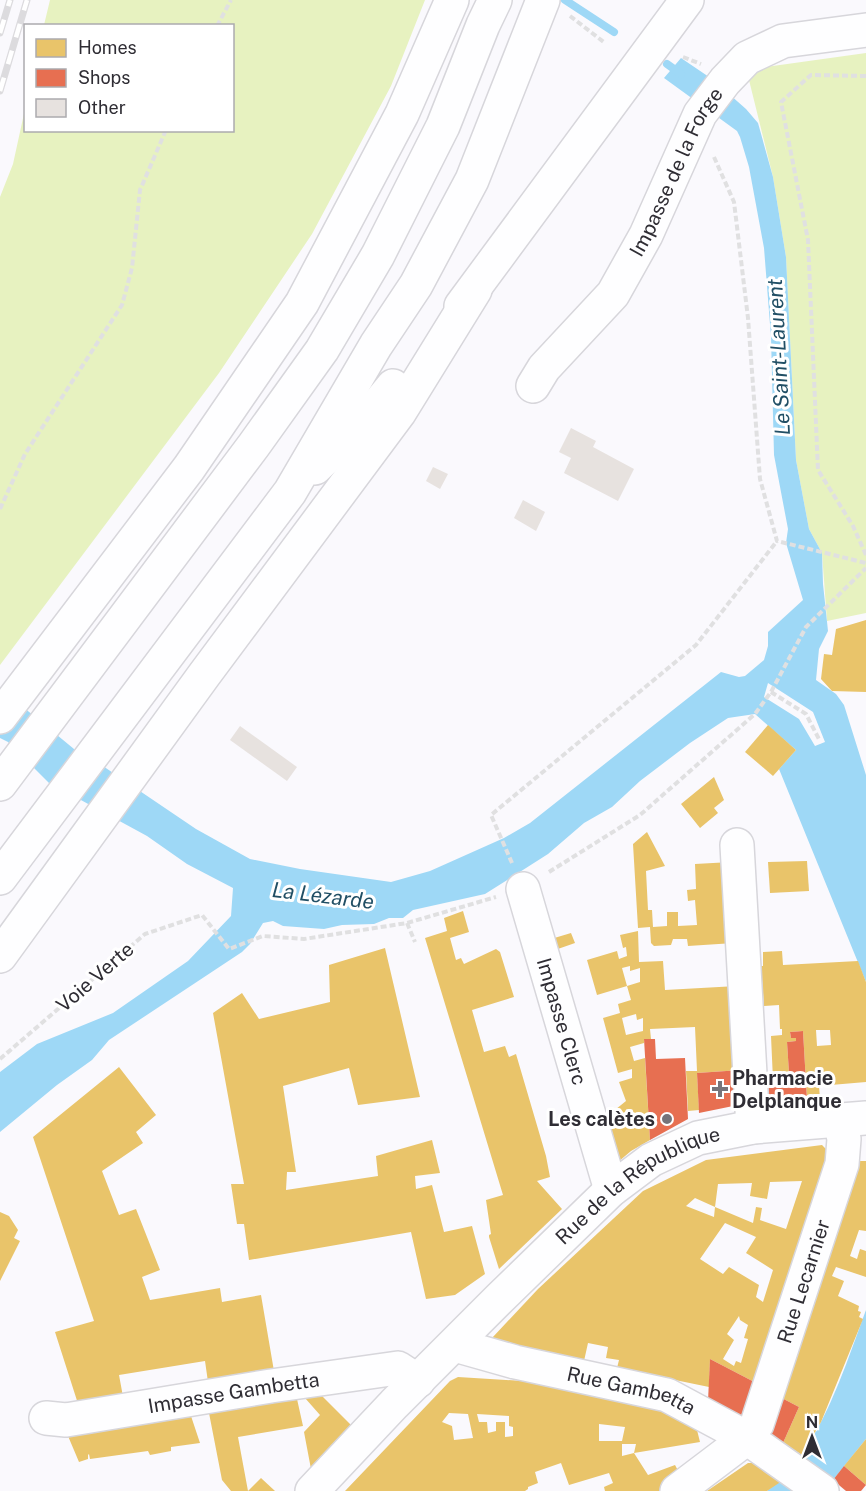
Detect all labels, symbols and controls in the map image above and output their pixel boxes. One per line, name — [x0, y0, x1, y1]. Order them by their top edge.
legend — [24, 24, 234, 132]
text: Homes — [78, 37, 137, 58]
text: Shops — [78, 67, 130, 88]
street label: Impasse de la Forge — [624, 83, 728, 261]
text: Other — [78, 97, 126, 118]
water label: Le Saint-Laurent — [762, 278, 795, 436]
water label: La Lézarde — [271, 877, 375, 914]
street label: Voie Verte — [51, 937, 139, 1017]
street label: Impasse Clerc — [532, 955, 592, 1088]
place label: Pharmacie Delplanque — [732, 1066, 842, 1113]
marker: Pharmacie Delplanque — [713, 1082, 727, 1096]
place label: Les calètes — [548, 1107, 655, 1131]
marker: Les calètes — [660, 1112, 674, 1126]
street label: Rue de la République — [551, 1122, 722, 1249]
street label: Rue Lecarnier — [772, 1216, 835, 1346]
street label: Rue Gambetta — [565, 1362, 699, 1420]
street label: Impasse Gambetta — [146, 1367, 321, 1418]
north arrow — [782, 1407, 842, 1467]
text: N — [806, 1413, 818, 1432]

